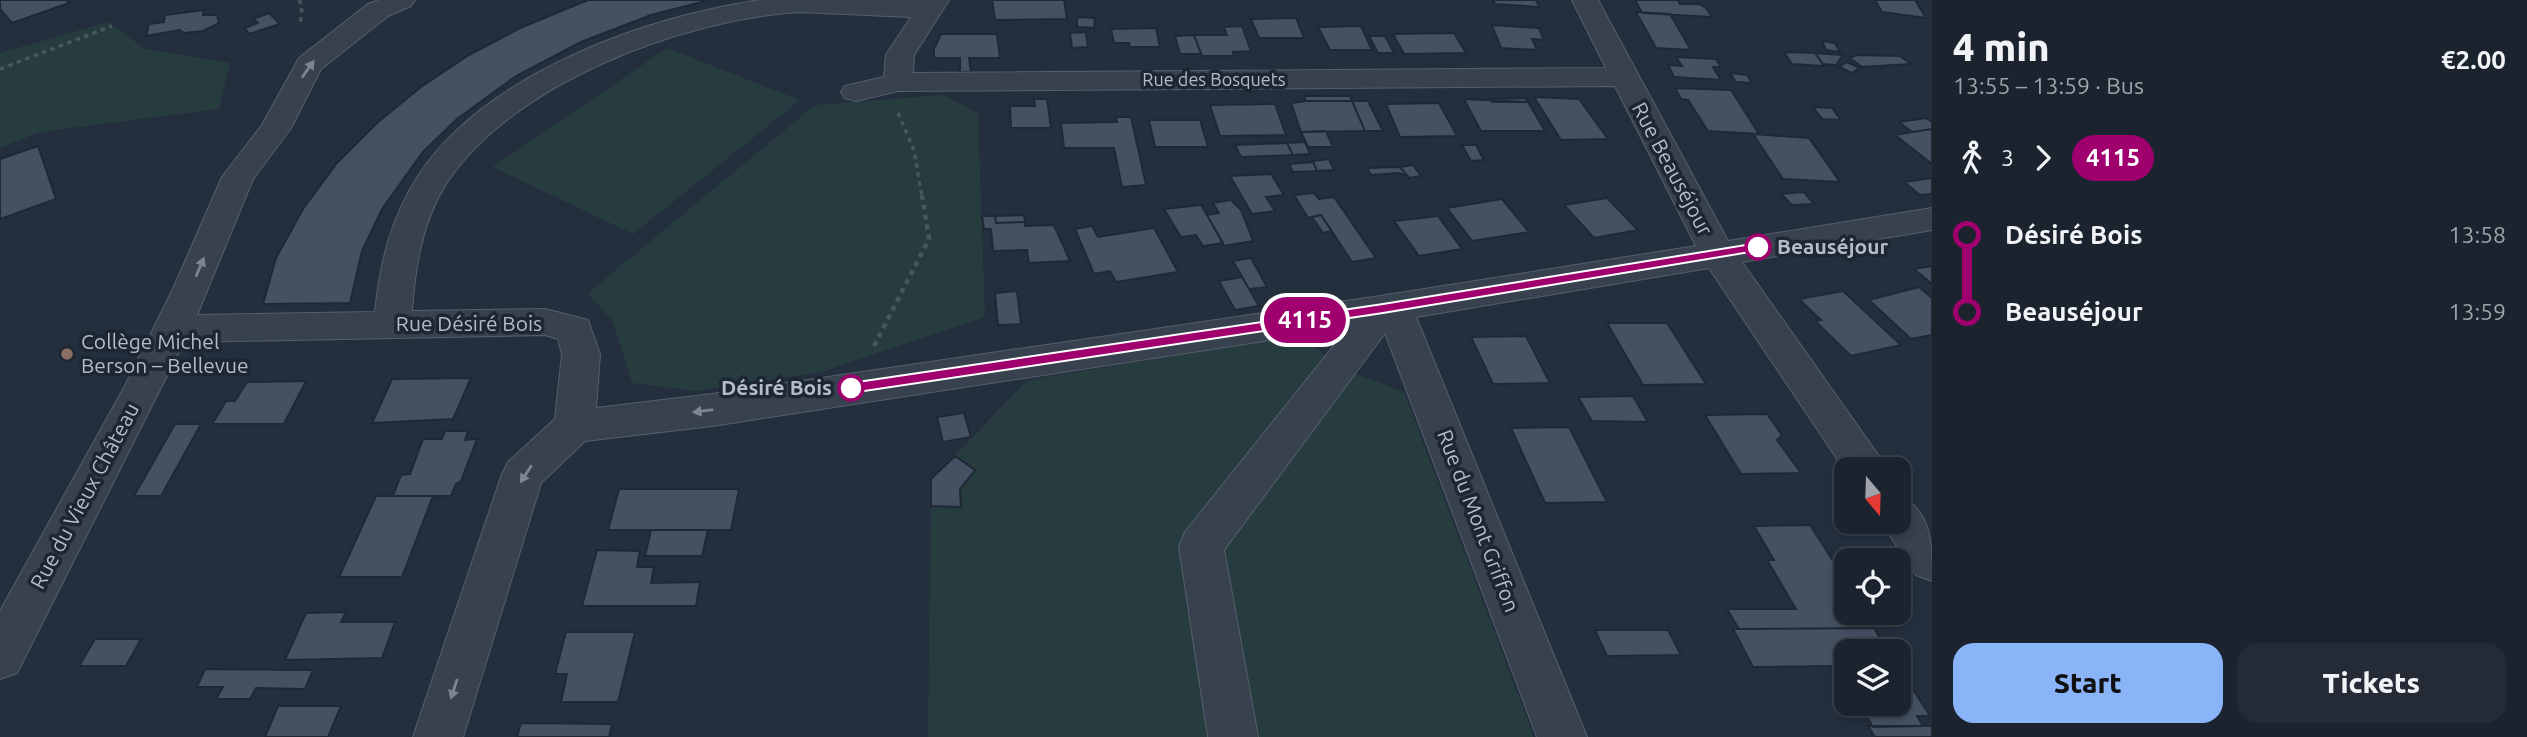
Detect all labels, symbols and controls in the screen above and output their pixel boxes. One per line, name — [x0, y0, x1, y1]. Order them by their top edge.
text: 4 min — [1953, 26, 2050, 68]
text: €2.00 — [2441, 45, 2506, 74]
one-way arrow — [301, 60, 315, 78]
street label: Rue des Bosquets — [1142, 69, 1286, 89]
text: 13:55 – 13:59 · Bus — [1953, 73, 2144, 98]
street label: Rue Beauséjour — [1628, 98, 1718, 239]
icon: walk — [1953, 139, 1991, 177]
icon: forward — [2024, 139, 2062, 177]
text: 4115 — [2086, 144, 2140, 171]
text: 3 — [2001, 145, 2014, 170]
text: Désiré Bois — [2005, 220, 2142, 249]
text: 13:58 — [2448, 222, 2506, 247]
marker: Beauséjour — [1745, 234, 1771, 260]
place label: Beauséjour — [1777, 234, 1888, 258]
one-way arrow — [194, 257, 206, 277]
line badge: 4115 — [1256, 297, 1354, 343]
text: Beauséjour — [2005, 297, 2143, 326]
text: 13:59 — [2448, 299, 2506, 324]
text: 4115 — [1278, 306, 1332, 333]
street label: Rue Désiré Bois — [396, 311, 542, 335]
place label: Collège Michel Berson – Bellevue — [81, 329, 249, 377]
marker: Collège Michel Berson – Bellevue — [59, 346, 75, 362]
place label: Désiré Bois — [721, 375, 832, 399]
marker: Désiré Bois — [838, 375, 864, 401]
street label: Rue du Vieux Château — [25, 399, 143, 593]
one-way arrow — [692, 406, 714, 417]
street label: Rue du Mont Griffon — [1433, 426, 1525, 615]
north arrow — [1834, 457, 1911, 534]
map controls — [1834, 457, 1911, 716]
one-way arrow — [520, 464, 533, 484]
button: locate — [1834, 548, 1911, 625]
button: layers — [1834, 639, 1911, 716]
button: Start — [1953, 643, 2223, 723]
button: Tickets — [2237, 643, 2506, 723]
one-way arrow — [448, 678, 458, 699]

